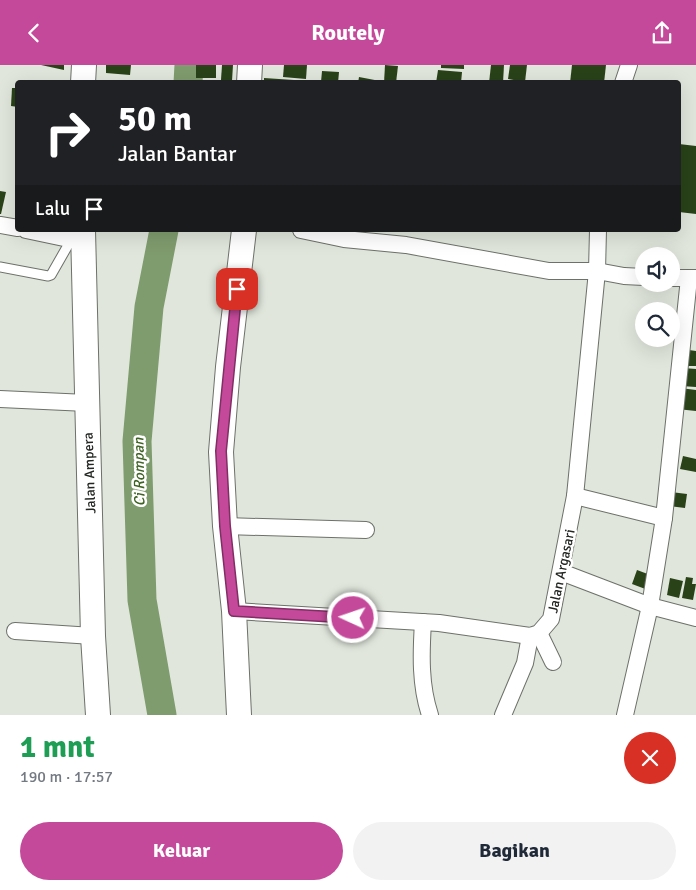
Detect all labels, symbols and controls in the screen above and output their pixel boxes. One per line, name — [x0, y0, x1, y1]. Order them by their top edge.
icon: back — [20, 19, 48, 47]
text: Routely — [311, 19, 385, 46]
icon: share — [648, 19, 676, 47]
text: 50 m — [118, 97, 192, 140]
icon: right — [35, 100, 100, 165]
text: Jalan Bantar — [118, 140, 236, 167]
icon: arrive — [80, 195, 108, 223]
text: Lalu — [35, 197, 70, 221]
map controls — [635, 247, 680, 347]
button: sound — [635, 247, 680, 292]
pin — [216, 268, 258, 310]
icon: arrive — [223, 275, 251, 303]
button: search — [635, 302, 680, 347]
street label: Jalan Ampera — [80, 432, 99, 514]
water label: Ci Rompan — [129, 437, 149, 507]
street label: Jalan Argasari — [544, 528, 579, 615]
position arrow — [326, 591, 378, 643]
text: 1 mnt — [20, 729, 95, 766]
button: close — [624, 732, 676, 784]
text: 190 m · 17:57 — [20, 767, 113, 787]
button: Keluar — [20, 822, 343, 880]
button: Bagikan — [353, 822, 676, 880]

